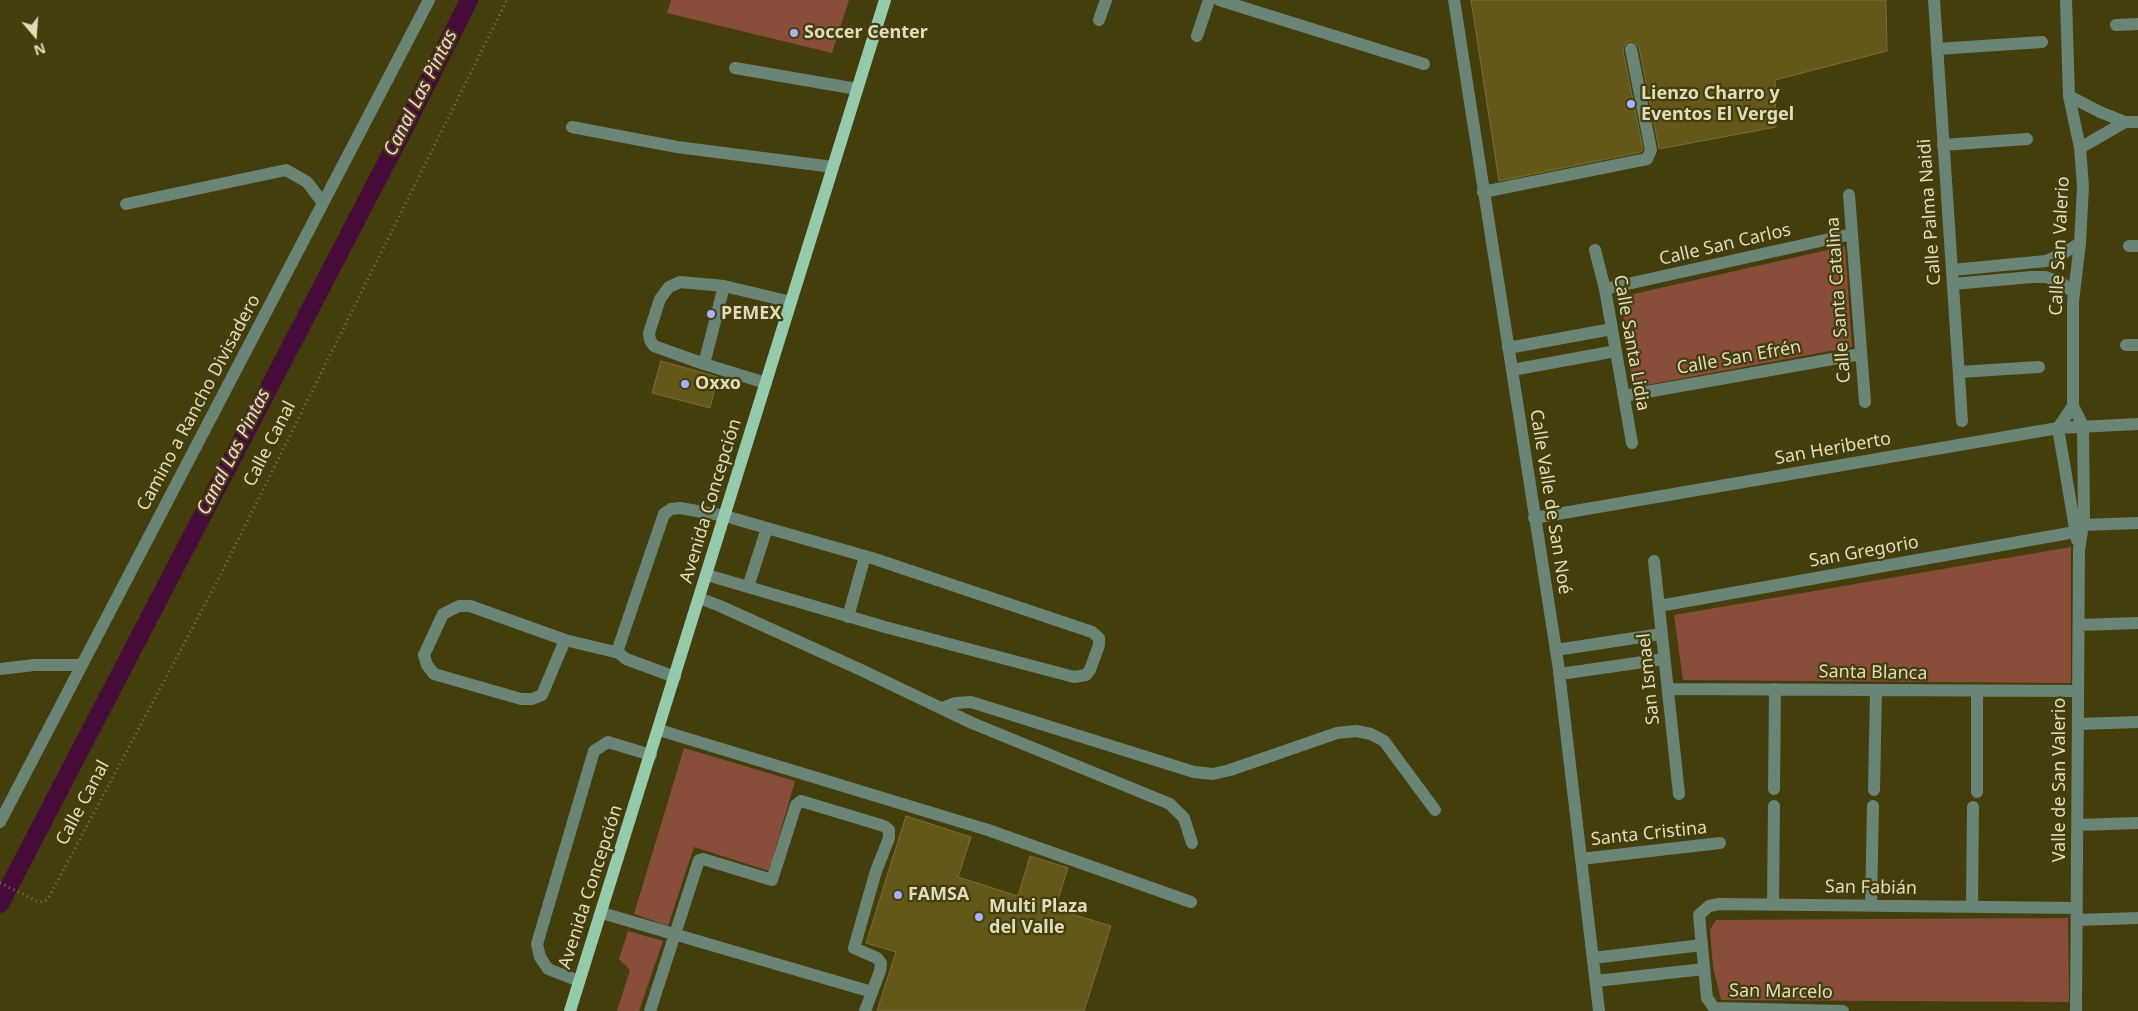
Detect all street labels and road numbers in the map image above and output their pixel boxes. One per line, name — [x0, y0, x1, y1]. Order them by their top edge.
street label: Calle Palma Naidi — [1914, 138, 1946, 286]
street label: Calle San Valerio — [2046, 176, 2074, 316]
street label: Calle Santa Catalina — [1822, 216, 1856, 384]
street label: Calle San Carlos — [1657, 219, 1793, 271]
street label: Calle Santa Lidia — [1608, 273, 1654, 413]
street label: Camino a Rancho Divisadero — [133, 291, 265, 515]
street label: Calle San Efrén — [1675, 336, 1803, 380]
street label: Calle Canal — [239, 398, 301, 490]
street label: Calle Valle de San Noé — [1525, 408, 1575, 596]
street label: Avenida Concepción — [676, 416, 746, 586]
street label: San Heriberto — [1773, 428, 1893, 470]
street label: San Gregorio — [1807, 532, 1921, 572]
street label: San Ismael — [1633, 632, 1665, 726]
street label: Santa Blanca — [1818, 661, 1928, 685]
street label: Valle de San Valerio — [2049, 698, 2071, 862]
street label: Calle Canal — [52, 757, 114, 849]
street label: Avenida Concepción — [554, 802, 628, 972]
street label: Santa Cristina — [1590, 817, 1708, 851]
street label: San Fabián — [1825, 876, 1917, 900]
street label: San Marcelo — [1729, 980, 1833, 1004]

